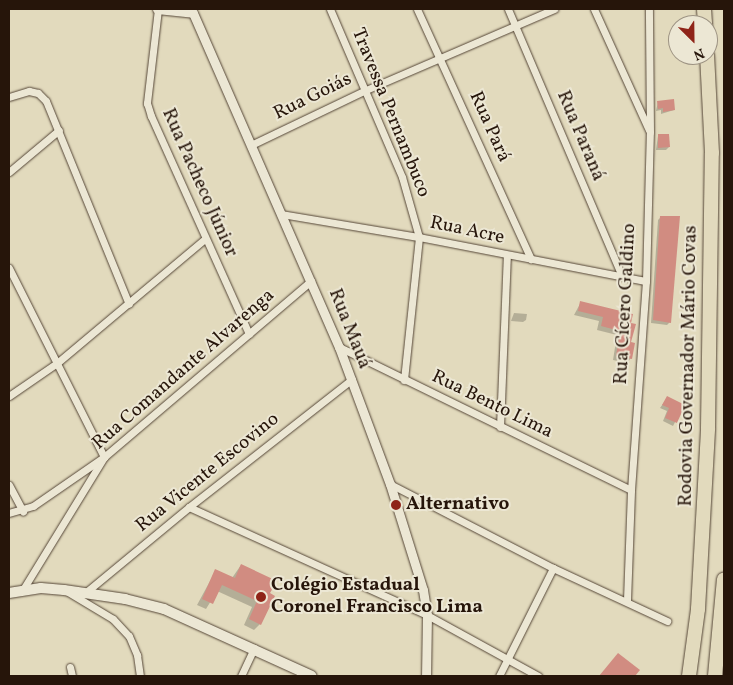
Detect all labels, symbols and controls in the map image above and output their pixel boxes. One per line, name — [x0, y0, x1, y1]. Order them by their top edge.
north arrow — [668, 15, 718, 65]
street label: Travessa Pernambuco — [346, 25, 434, 201]
text: N — [690, 43, 707, 64]
street label: Rua Goiás — [270, 68, 356, 126]
street label: Rua Paraná — [551, 87, 609, 185]
street label: Rua Pará — [463, 88, 515, 166]
street label: Rua Pacheco Júnior — [156, 105, 242, 261]
street label: Rua Acre — [428, 212, 506, 250]
street label: Rua Cícero Galdino — [610, 223, 642, 385]
street label: Rodovia Governador Mário Covas — [675, 225, 703, 507]
street label: Rua Comandante Alvarenga — [88, 285, 280, 455]
street label: Rua Mauá — [323, 286, 375, 372]
street label: Rua Bento Lima — [428, 366, 556, 444]
street label: Rua Vicente Escovino — [132, 408, 284, 538]
place label: Alternativo — [406, 494, 509, 516]
marker: Alternativo — [390, 499, 402, 511]
place label: Colégio Estadual Coronel Francisco Lima — [271, 575, 483, 619]
marker: Colégio Estadual Coronel Francisco Lima — [255, 591, 267, 603]

